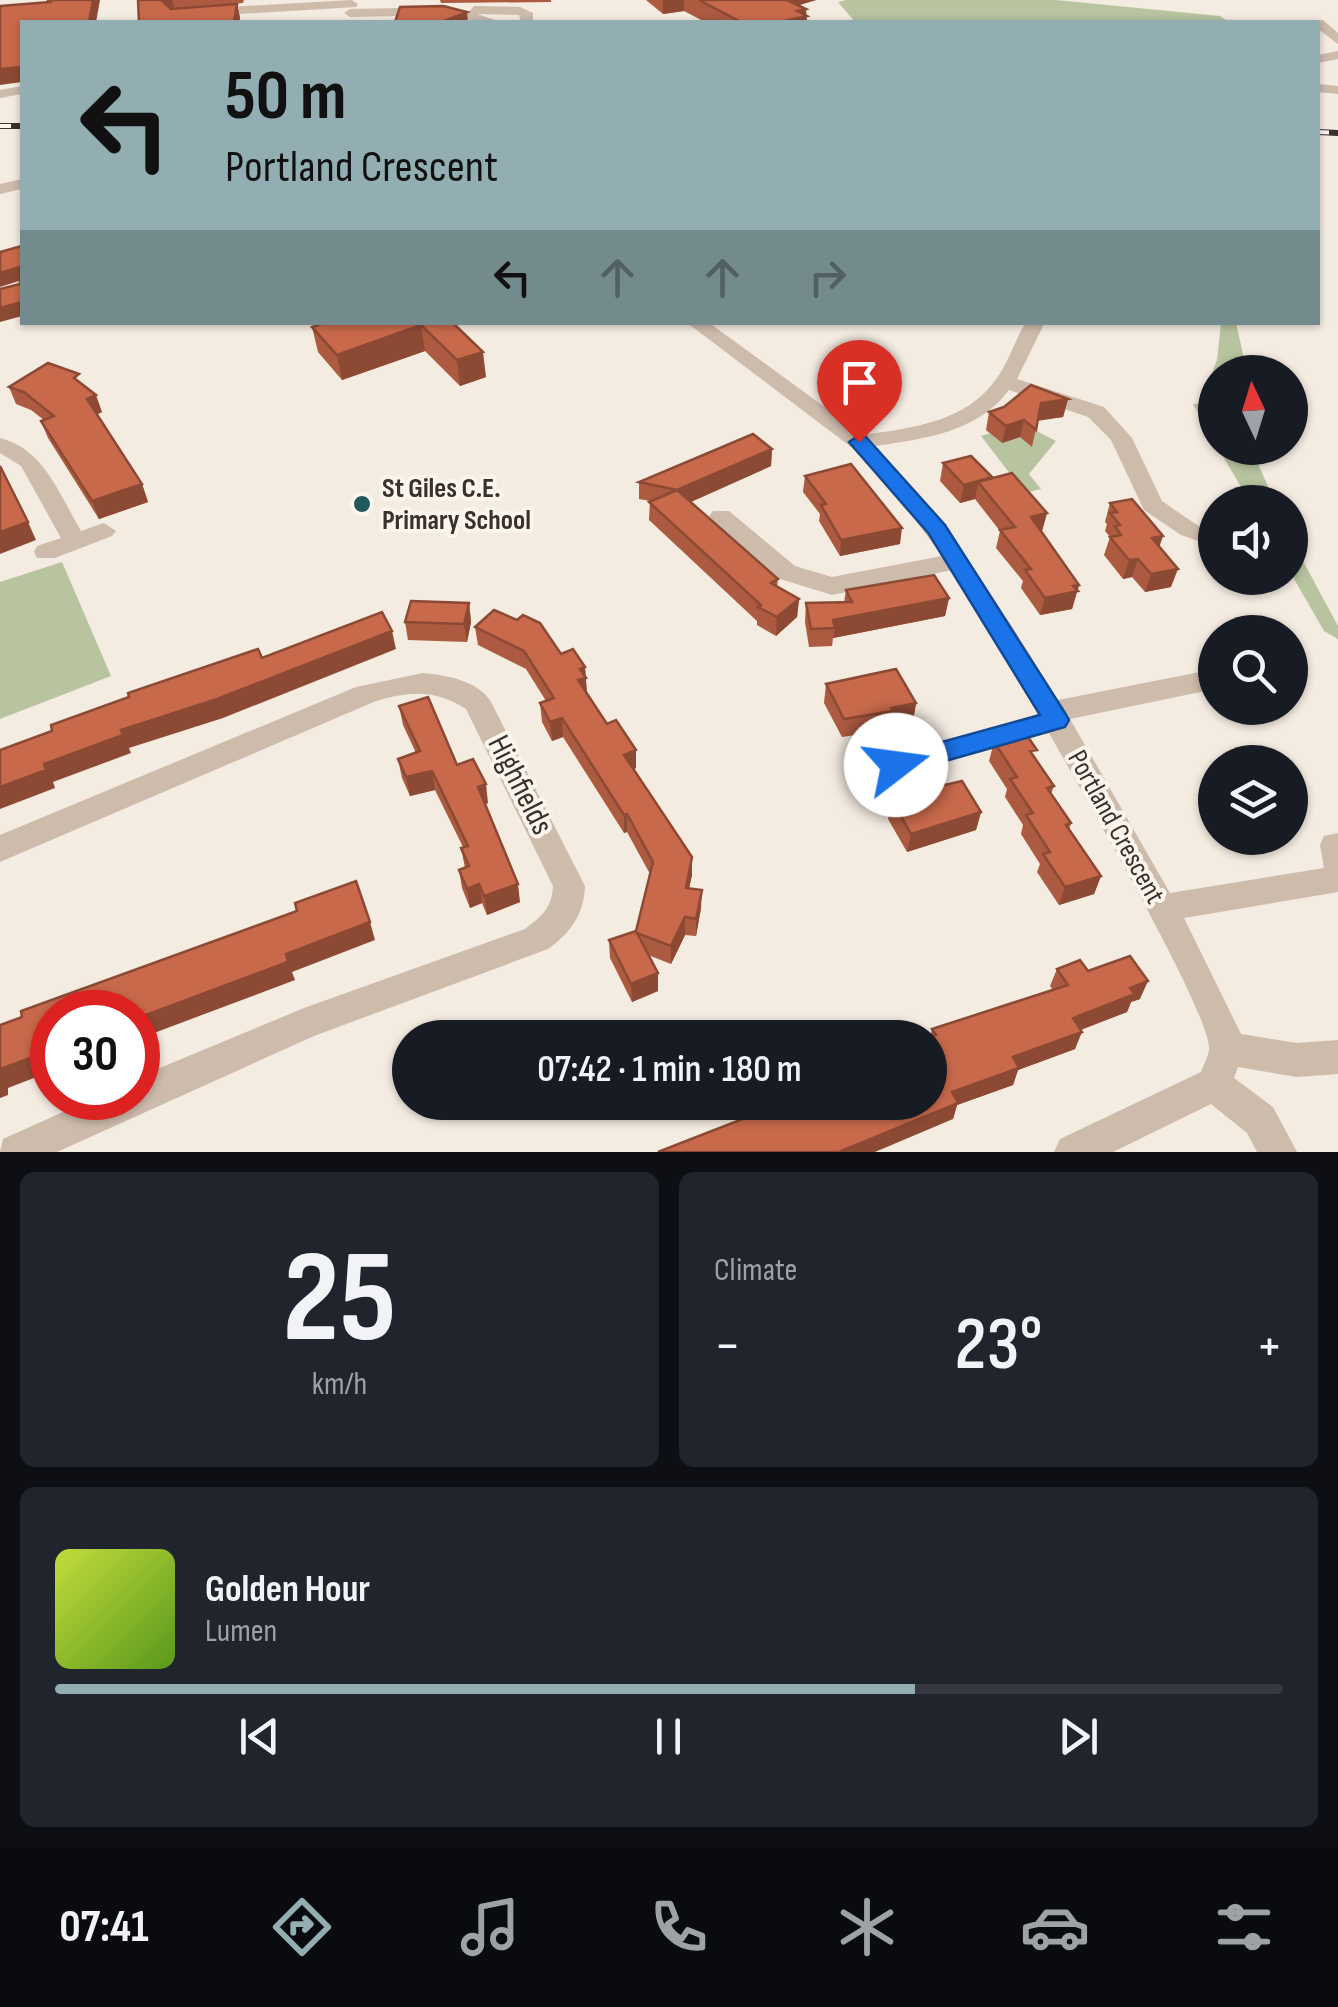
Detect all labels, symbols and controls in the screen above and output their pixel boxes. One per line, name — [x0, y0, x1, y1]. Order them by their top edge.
text: 50 m — [225, 55, 346, 139]
icon: left — [60, 60, 190, 190]
text: Portland Crescent — [225, 140, 498, 195]
icon: left — [485, 250, 540, 305]
icon: ahead — [590, 250, 645, 305]
icon: ahead — [695, 250, 750, 305]
icon: right — [800, 250, 855, 305]
pin — [817, 340, 902, 443]
icon: arrive — [832, 355, 887, 410]
north arrow — [1198, 355, 1308, 465]
map controls — [1198, 355, 1308, 855]
place label: St Giles C.E. Primary School — [382, 472, 531, 537]
button: sound — [1198, 485, 1308, 595]
marker: St Giles C.E. Primary School — [351, 493, 373, 515]
button: search — [1198, 615, 1308, 725]
position arrow — [844, 713, 948, 817]
street label: Highfields — [478, 729, 562, 841]
street label: Portland Crescent — [1060, 745, 1172, 909]
button: layers — [1198, 745, 1308, 855]
speed limit sign: 30 — [30, 990, 160, 1120]
text: 07:42 · 1 min · 180 m — [537, 1047, 802, 1092]
text: 25 — [282, 1222, 397, 1378]
text: Climate — [714, 1251, 797, 1290]
text: 23° — [955, 1300, 1042, 1391]
text: − — [714, 1313, 741, 1380]
text: + — [1256, 1313, 1283, 1380]
text: km/h — [312, 1365, 367, 1404]
text: Golden Hour — [205, 1567, 370, 1612]
text: Lumen — [205, 1612, 277, 1651]
icon: previous — [232, 1709, 287, 1764]
icon: pause — [641, 1709, 696, 1764]
icon: next — [1051, 1709, 1106, 1764]
icon: directions — [267, 1892, 337, 1962]
icon: music — [455, 1892, 525, 1962]
icon: phone — [644, 1892, 714, 1962]
icon: climate — [832, 1892, 902, 1962]
icon: car — [1020, 1892, 1090, 1962]
icon: filters — [1209, 1892, 1279, 1962]
text: 07:41 — [59, 1900, 149, 1955]

